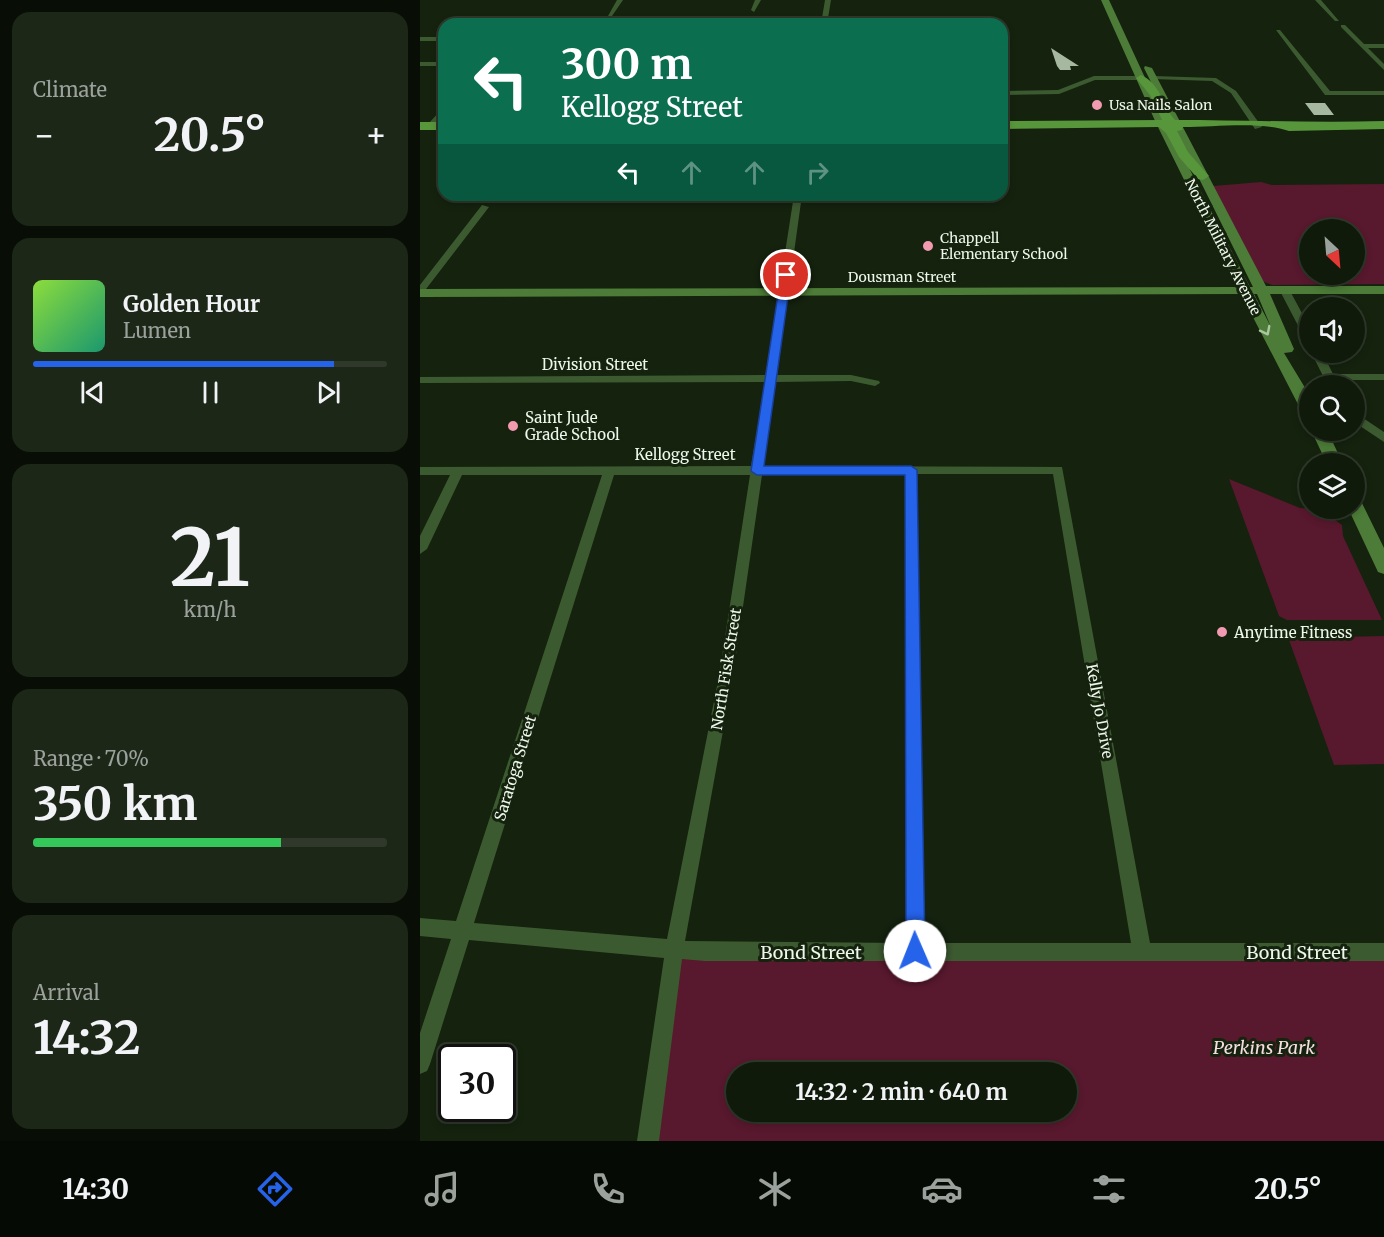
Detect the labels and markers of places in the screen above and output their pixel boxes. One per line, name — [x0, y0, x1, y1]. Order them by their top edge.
place label: Usa Nails Salon — [1109, 96, 1212, 114]
marker: Usa Nails Salon — [1090, 98, 1104, 112]
place label: Chappell Elementary School — [940, 229, 1068, 263]
marker: Chappell Elementary School — [921, 239, 935, 253]
pin — [760, 249, 811, 300]
place label: Saint Jude Grade School — [525, 408, 620, 444]
marker: Saint Jude Grade School — [506, 419, 520, 433]
place label: Anytime Fitness — [1233, 623, 1352, 642]
marker: Anytime Fitness — [1215, 625, 1229, 639]

